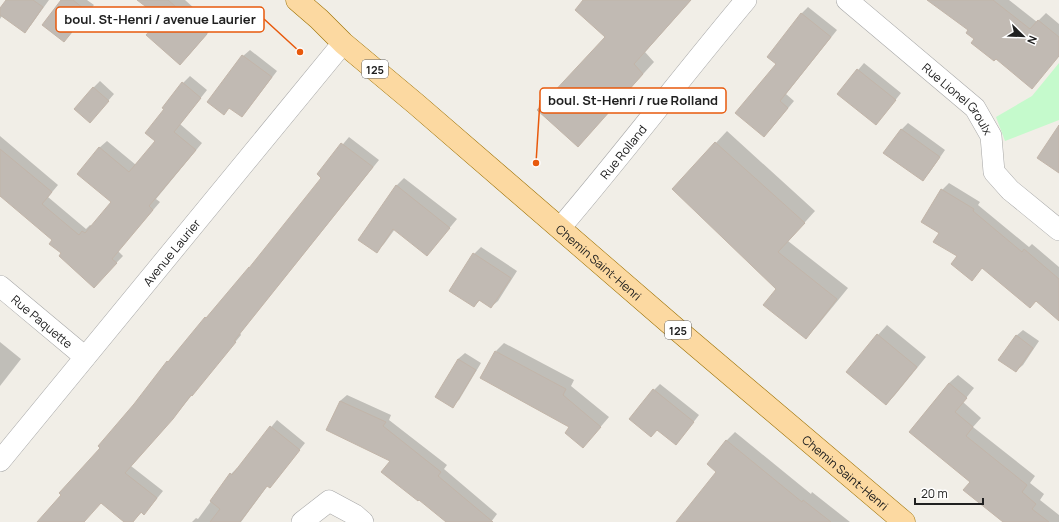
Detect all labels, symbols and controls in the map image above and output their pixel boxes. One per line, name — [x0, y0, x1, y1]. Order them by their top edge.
callout: boul. St-Henri / avenue Laurier — [56, 7, 264, 32]
text: boul. St-Henri / avenue Laurier — [64, 10, 256, 28]
north arrow — [1003, 16, 1043, 56]
text: N — [1024, 34, 1041, 47]
street label: Rue Lionel Groulx — [919, 59, 997, 138]
road number: 125 — [362, 60, 388, 78]
callout: boul. St-Henri / rue Rolland — [540, 88, 726, 113]
text: boul. St-Henri / rue Rolland — [548, 91, 718, 109]
street label: Rue Rolland — [596, 121, 650, 182]
street label: Avenue Laurier — [139, 215, 204, 289]
street label: Chemin Saint-Henri — [552, 220, 646, 304]
street label: Rue Paquette — [8, 291, 76, 352]
road number: 125 — [665, 321, 691, 339]
street label: Chemin Saint-Henri — [799, 431, 892, 514]
scale bar — [915, 480, 983, 506]
text: 20 m — [921, 485, 948, 502]

